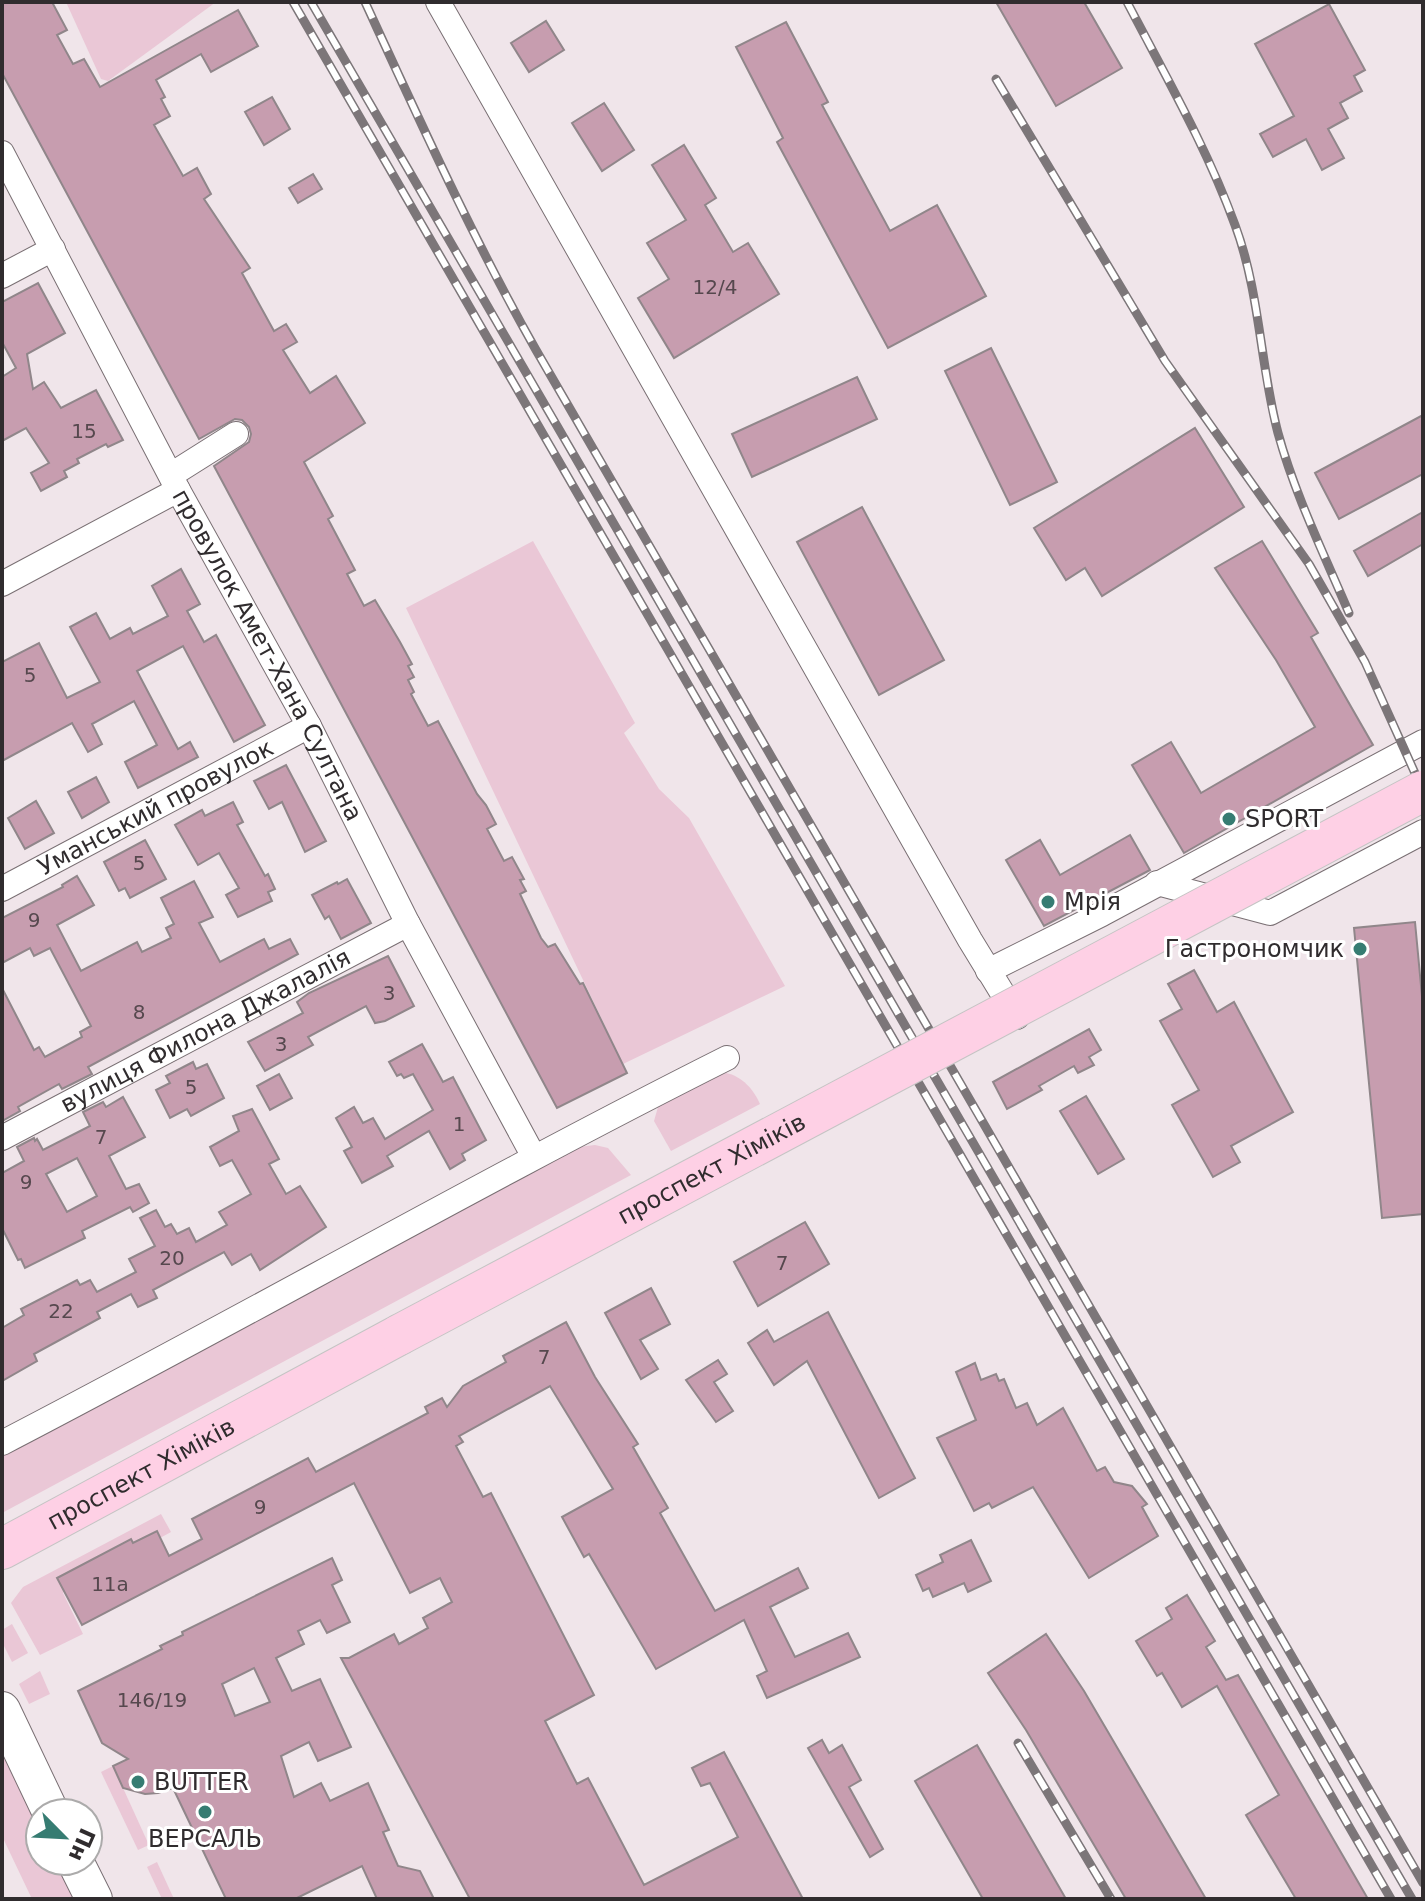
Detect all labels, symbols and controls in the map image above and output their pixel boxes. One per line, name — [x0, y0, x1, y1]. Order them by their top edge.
house number: 12/4 — [693, 275, 737, 299]
house number: 15 — [71, 419, 97, 443]
street label: провулок Амет-Хана Султана — [166, 484, 368, 826]
house number: 5 — [24, 663, 36, 687]
street label: Уманський провулок — [33, 734, 278, 881]
place label: SPORT — [1245, 805, 1324, 833]
marker: SPORT — [1220, 810, 1238, 828]
house number: 5 — [133, 851, 145, 875]
place label: Мрія — [1064, 888, 1121, 916]
marker: Мрія — [1039, 893, 1057, 911]
house number: 9 — [28, 908, 40, 932]
place label: Гастрономчик — [1165, 935, 1344, 963]
marker: Гастрономчик — [1351, 940, 1369, 958]
street label: вулиця Филона Джалалія — [56, 943, 355, 1119]
house number: 3 — [383, 981, 395, 1005]
house number: 8 — [133, 1000, 145, 1024]
house number: 3 — [275, 1032, 287, 1056]
house number: 5 — [185, 1075, 197, 1099]
street label: проспект Хіміків — [613, 1108, 810, 1230]
house number: 1 — [453, 1112, 465, 1136]
house number: 7 — [95, 1125, 107, 1149]
house number: 9 — [20, 1170, 32, 1194]
house number: 20 — [159, 1246, 185, 1270]
house number: 7 — [776, 1251, 788, 1275]
house number: 22 — [48, 1299, 74, 1323]
house number: 7 — [538, 1345, 550, 1369]
street label: проспект Хіміків — [43, 1412, 240, 1536]
house number: 9 — [254, 1495, 266, 1519]
house number: 11а — [91, 1572, 129, 1596]
house number: 146/19 — [117, 1688, 187, 1712]
place label: BUTTER — [154, 1768, 249, 1796]
marker: BUTTER — [129, 1773, 147, 1791]
north arrow — [24, 1797, 104, 1877]
marker: ВЕРСАЛЬ — [196, 1803, 214, 1821]
text: Пн — [64, 1824, 100, 1865]
place label: ВЕРСАЛЬ — [148, 1825, 262, 1853]

